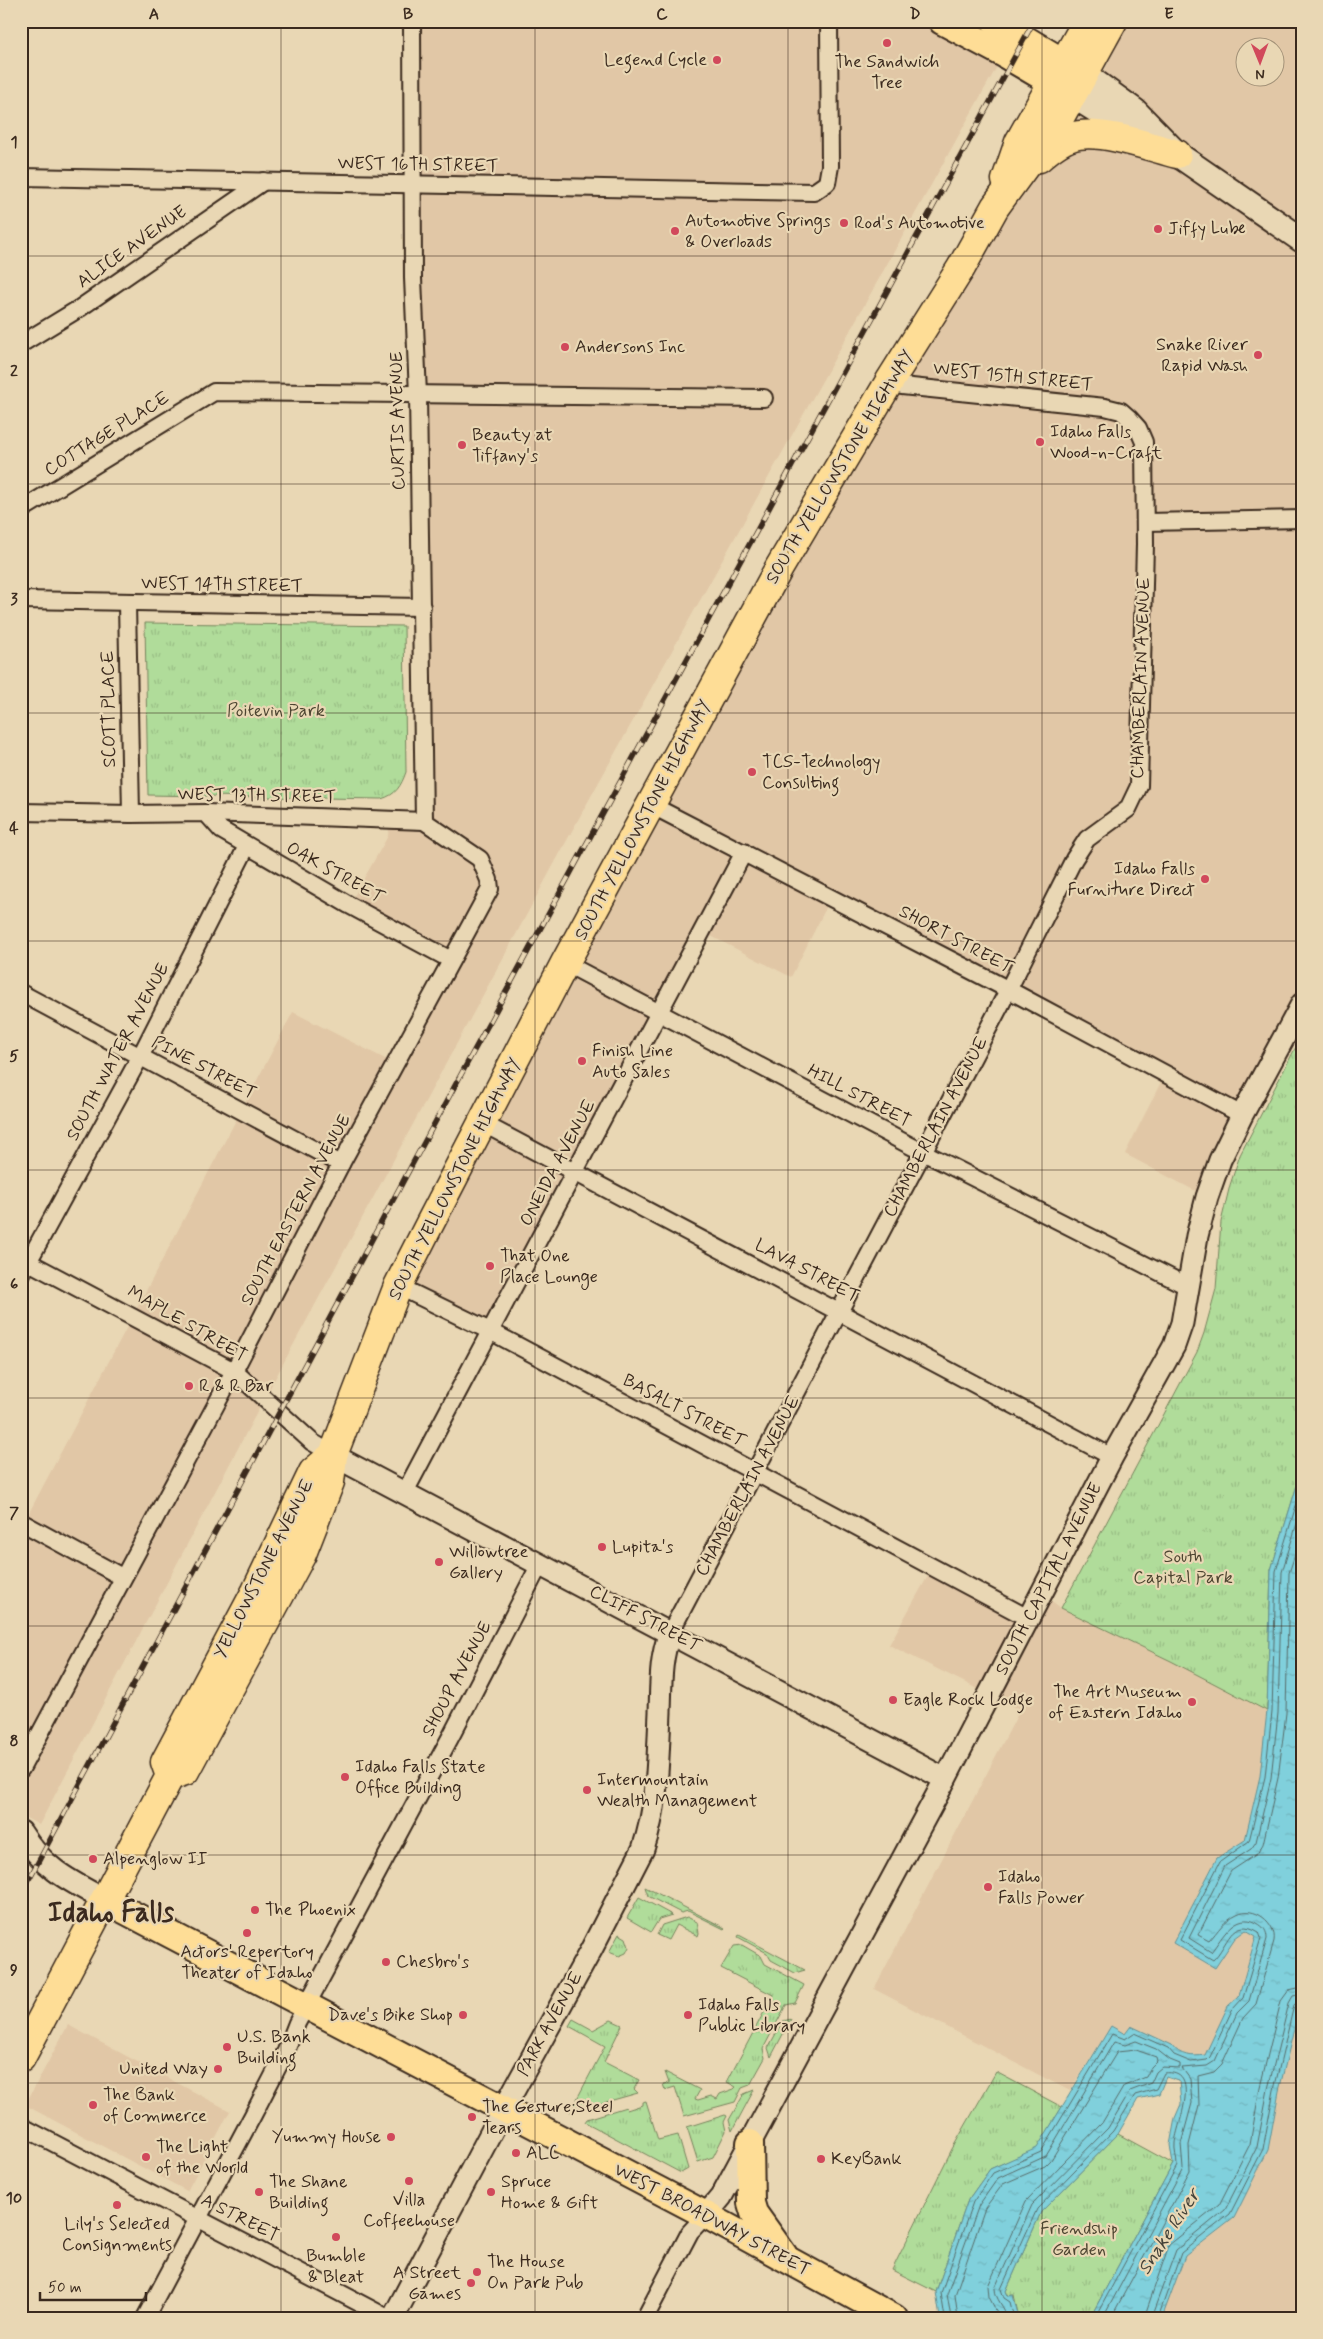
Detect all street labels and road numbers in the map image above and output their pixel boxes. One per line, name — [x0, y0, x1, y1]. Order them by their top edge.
street label: WEST 16TH STREET — [337, 152, 499, 178]
street label: ALICE AVENUE — [72, 200, 192, 294]
street label: SOUTH YELLOWSTONE HIGHWAY — [760, 345, 920, 589]
street label: CURTIS AVENUE — [385, 351, 411, 491]
street label: WEST 15TH STREET — [932, 357, 1094, 397]
street label: COTTAGE PLACE — [40, 386, 174, 482]
street label: WEST 14TH STREET — [141, 572, 303, 598]
street label: CHAMBERLAIN AVENUE — [1125, 577, 1157, 779]
street label: SCOTT PLACE — [96, 650, 122, 768]
street label: SOUTH YELLOWSTONE HIGHWAY — [569, 696, 717, 944]
street label: WEST 13TH STREET — [177, 783, 337, 809]
street label: OAK STREET — [282, 836, 389, 910]
street label: SHORT STREET — [895, 900, 1018, 981]
street label: SOUTH WATER AVENUE — [61, 959, 175, 1145]
street label: PINE STREET — [148, 1030, 261, 1106]
street label: CHAMBERLAIN AVENUE — [878, 1032, 994, 1222]
street label: SOUTH YELLOWSTONE HIGHWAY — [383, 1054, 527, 1304]
street label: HILL STREET — [803, 1059, 915, 1133]
street label: ONEIDA AVENUE — [514, 1095, 602, 1231]
street label: SOUTH EASTERN AVENUE — [235, 1110, 357, 1310]
street label: LAVA STREET — [750, 1233, 864, 1309]
street label: MAPLE STREET — [123, 1280, 251, 1368]
street label: BASALT STREET — [618, 1369, 750, 1454]
street label: CHAMBERLAIN AVENUE — [690, 1391, 806, 1581]
street label: YELLOWSTONE AVENUE — [208, 1475, 320, 1663]
street label: SOUTH CAPITAL AVENUE — [990, 1479, 1108, 1679]
street label: CLIFF STREET — [585, 1580, 706, 1659]
street label: SHOUP AVENUE — [417, 1617, 497, 1741]
street label: PARK AVENUE — [511, 1967, 589, 2081]
street label: WEST BROADWAY STREET — [610, 2158, 814, 2282]
street label: A STREET — [197, 2188, 283, 2248]

